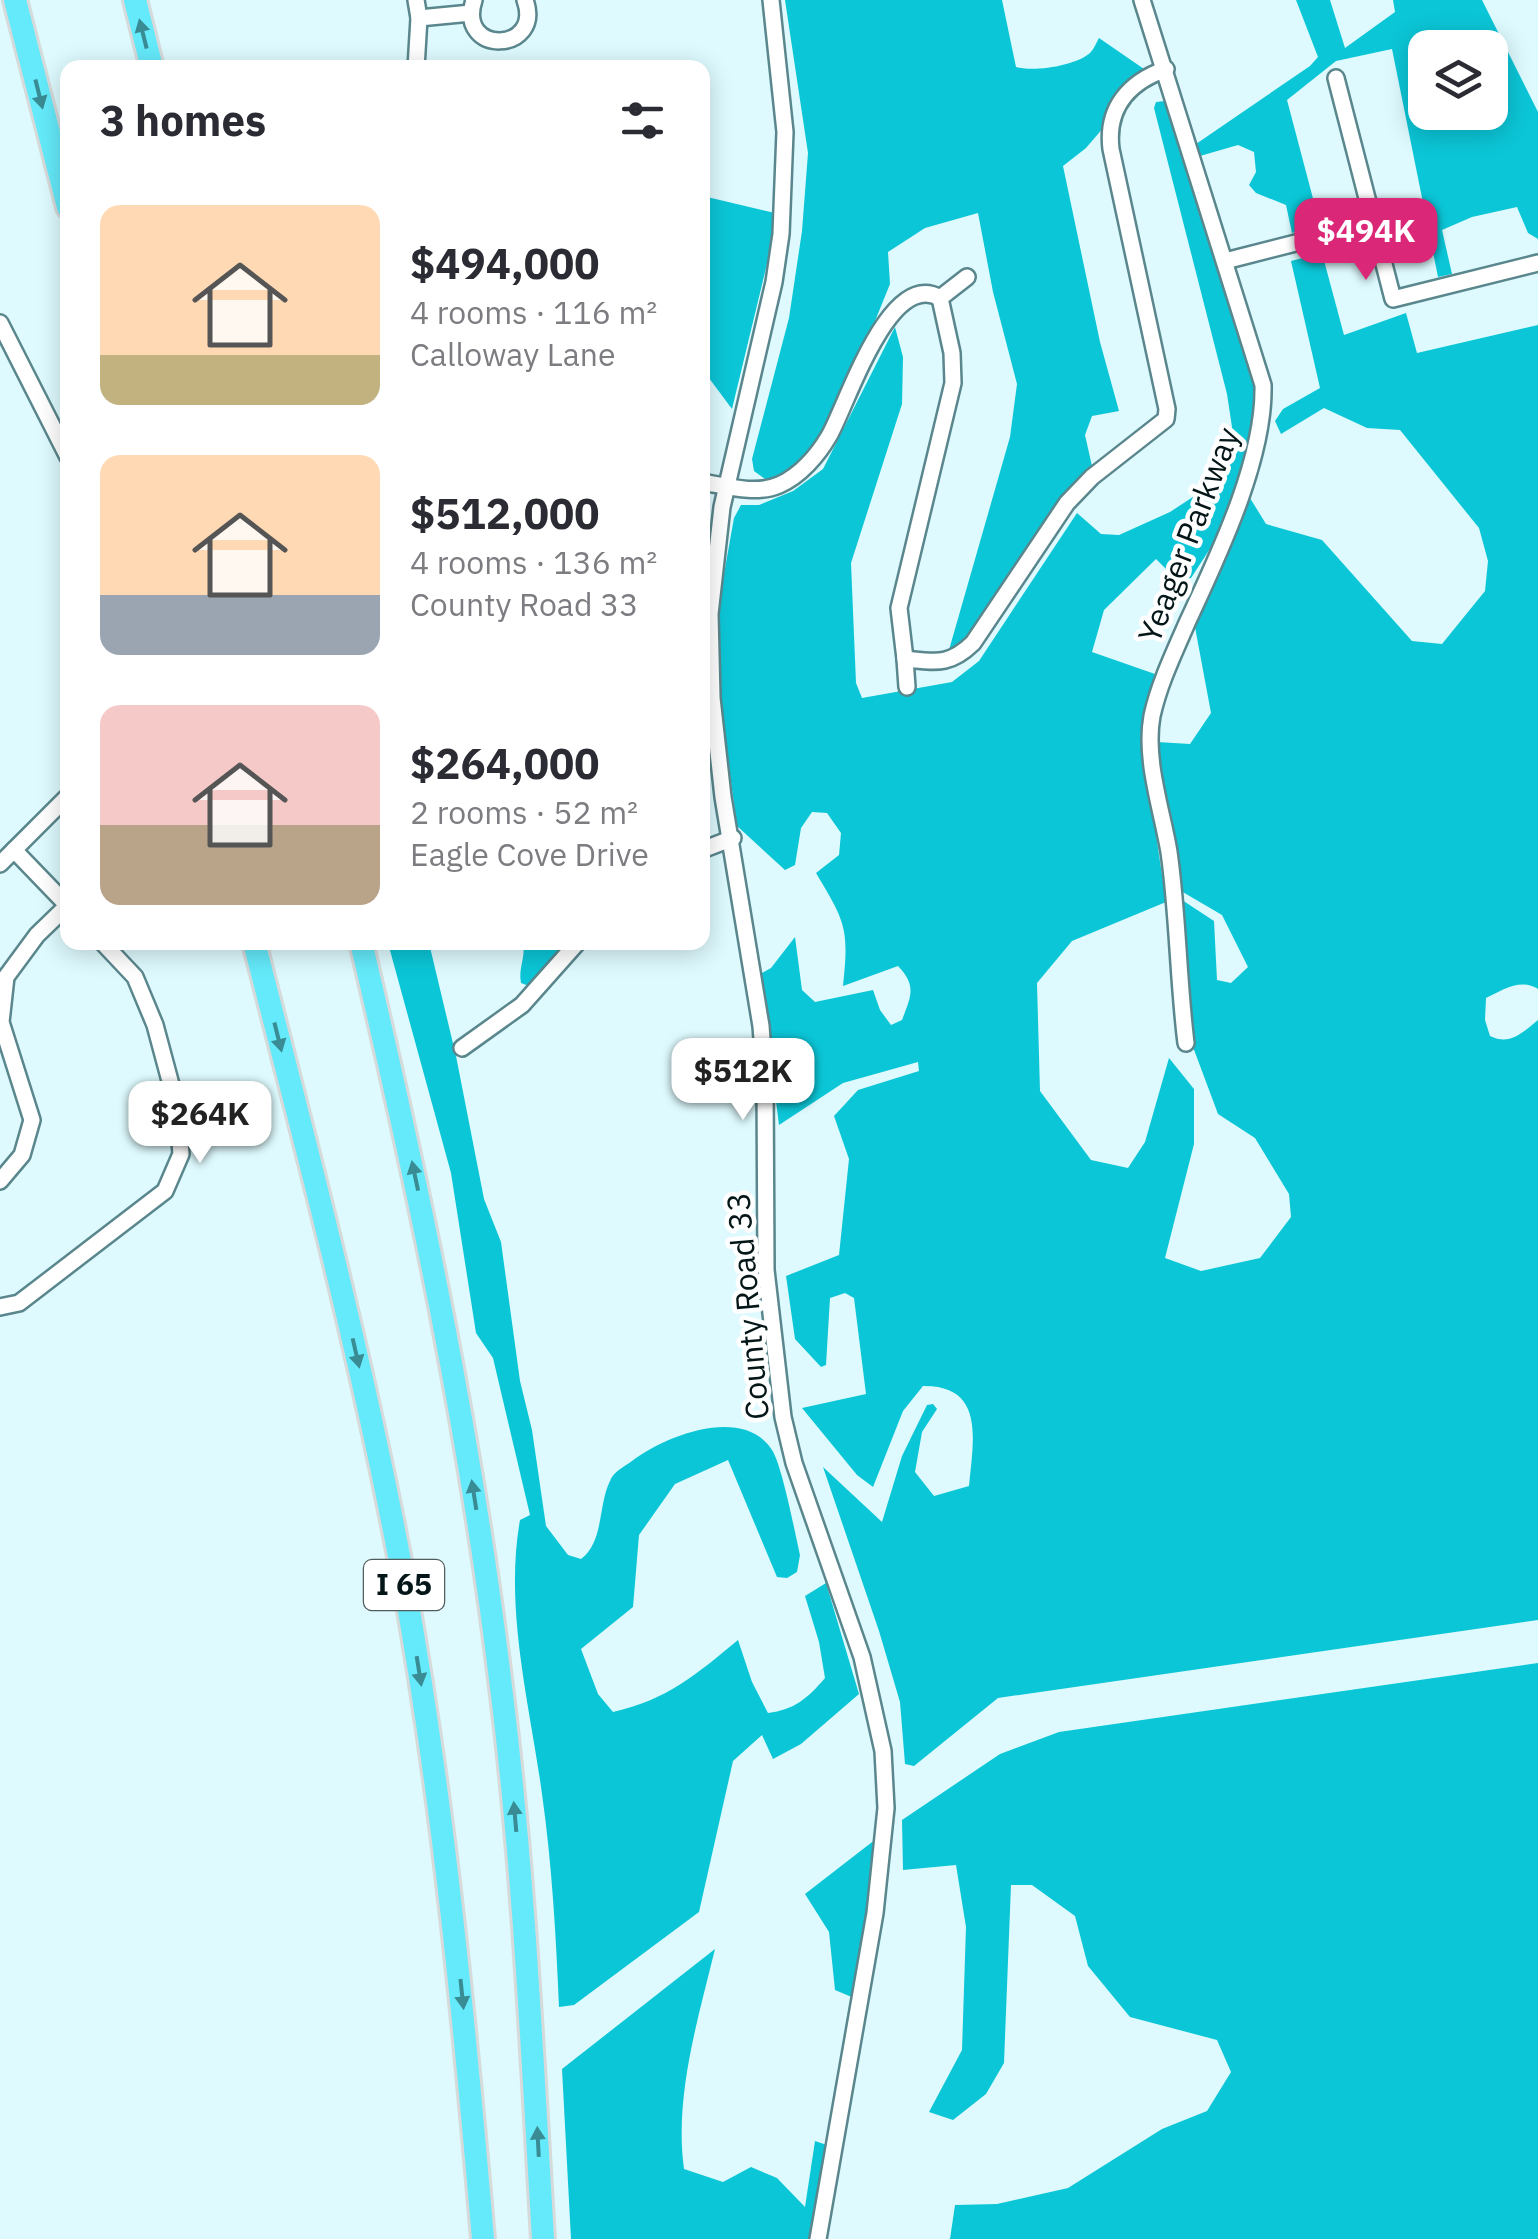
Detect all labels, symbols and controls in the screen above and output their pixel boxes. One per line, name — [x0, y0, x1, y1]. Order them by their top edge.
one-way arrow — [135, 18, 151, 49]
map controls — [1408, 30, 1508, 130]
button: layers — [1408, 30, 1508, 130]
one-way arrow — [31, 79, 47, 110]
text: 3 homes — [100, 93, 266, 148]
icon: filters — [615, 93, 670, 148]
pin: $494K — [1296, 198, 1436, 283]
text: $494K — [1316, 209, 1416, 251]
text: $494,000 — [410, 236, 599, 291]
icon: home — [180, 245, 300, 365]
text: 4 rooms · 116 m² — [410, 291, 657, 333]
text: Calloway Lane — [410, 333, 616, 375]
street label: Yeager Parkway — [1128, 421, 1248, 648]
text: $512,000 — [410, 486, 599, 541]
icon: home — [180, 495, 300, 615]
text: 4 rooms · 136 m² — [410, 541, 657, 583]
text: County Road 33 — [410, 583, 638, 625]
text: $264,000 — [410, 736, 599, 791]
icon: home — [180, 745, 300, 865]
text: 2 rooms · 52 m² — [410, 791, 638, 833]
text: Eagle Cove Drive — [410, 833, 649, 875]
one-way arrow — [271, 1022, 287, 1053]
pin: $512K — [673, 1038, 813, 1123]
text: $512K — [693, 1049, 793, 1091]
pin: $264K — [130, 1081, 270, 1166]
text: $264K — [150, 1092, 250, 1134]
one-way arrow — [406, 1160, 422, 1191]
street label: County Road 33 — [716, 1190, 778, 1422]
one-way arrow — [349, 1337, 364, 1368]
one-way arrow — [466, 1479, 482, 1510]
road number: I 65 — [364, 1560, 444, 1610]
one-way arrow — [412, 1656, 427, 1688]
one-way arrow — [507, 1801, 523, 1833]
one-way arrow — [454, 1978, 470, 2010]
one-way arrow — [530, 2125, 546, 2157]

